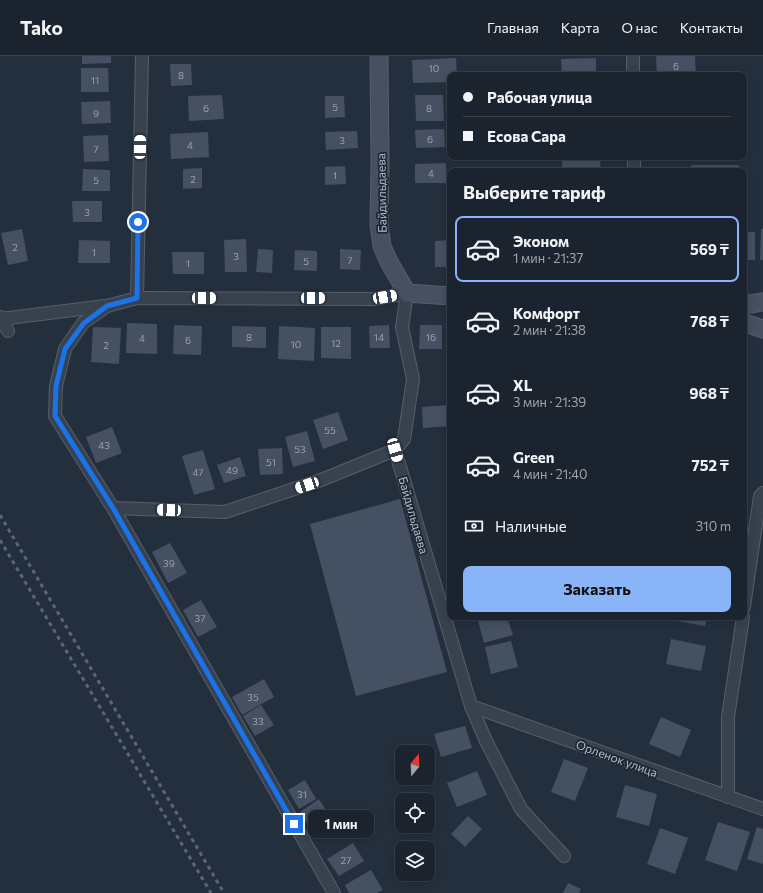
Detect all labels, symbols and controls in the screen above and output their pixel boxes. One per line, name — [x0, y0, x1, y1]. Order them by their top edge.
text: Tako — [20, 16, 63, 39]
text: Главная — [487, 19, 539, 36]
text: Карта — [561, 19, 599, 36]
text: О нас — [621, 19, 658, 36]
text: Контакты — [680, 19, 743, 36]
house number: 6 — [673, 60, 679, 72]
house number: 10 — [429, 62, 439, 74]
house number: 8 — [178, 69, 184, 81]
house number: 11 — [91, 74, 99, 86]
text: Рабочая улица — [487, 88, 592, 106]
house number: 5 — [332, 101, 338, 113]
house number: 6 — [203, 102, 209, 114]
house number: 8 — [426, 102, 432, 114]
house number: 9 — [93, 107, 99, 119]
text: Есова Сара — [487, 127, 566, 145]
house number: 6 — [427, 133, 433, 145]
house number: 3 — [339, 134, 345, 146]
car — [134, 135, 146, 159]
house number: 4 — [187, 139, 193, 151]
house number: 7 — [93, 143, 99, 155]
street label: Байдильдаева — [373, 153, 389, 233]
house number: 4 — [428, 167, 434, 179]
house number: 1 — [333, 169, 337, 181]
house number: 2 — [190, 173, 196, 185]
house number: 5 — [93, 174, 99, 186]
text: Выберите тариф — [463, 181, 606, 203]
house number: 3 — [84, 206, 90, 218]
route start — [129, 213, 147, 231]
icon: car — [465, 231, 501, 267]
text: Эконом — [513, 232, 569, 250]
text: 569 ₸ — [690, 240, 729, 258]
house number: 2 — [12, 241, 18, 253]
house number: 1 — [92, 246, 96, 258]
house number: 3 — [233, 250, 239, 262]
text: 1 мин · 21:37 — [513, 250, 583, 266]
house number: 7 — [347, 254, 353, 266]
house number: 5 — [303, 255, 309, 267]
house number: 1 — [186, 257, 190, 269]
car — [372, 289, 398, 305]
car — [192, 292, 216, 304]
car — [301, 292, 325, 304]
icon: car — [465, 303, 501, 339]
text: Комфорт — [513, 304, 580, 322]
text: 768 ₸ — [690, 312, 729, 330]
text: 2 мин · 21:38 — [513, 322, 586, 338]
house number: 8 — [246, 331, 252, 343]
house number: 14 — [374, 331, 384, 343]
house number: 16 — [426, 331, 436, 343]
house number: 4 — [139, 332, 145, 344]
house number: 6 — [185, 334, 191, 346]
house number: 12 — [331, 337, 341, 349]
house number: 10 — [291, 338, 301, 350]
house number: 2 — [103, 339, 109, 351]
icon: car — [465, 375, 501, 411]
text: XL — [513, 376, 532, 394]
text: 968 ₸ — [689, 384, 729, 402]
text: 3 мин · 21:39 — [513, 394, 586, 410]
house number: 55 — [324, 424, 336, 436]
car — [386, 437, 404, 463]
house number: 43 — [98, 439, 110, 451]
house number: 53 — [294, 443, 306, 455]
icon: car — [465, 447, 501, 483]
text: Green — [513, 448, 554, 466]
house number: 51 — [266, 456, 276, 468]
text: 752 ₸ — [692, 456, 729, 474]
house number: 49 — [226, 464, 238, 476]
house number: 47 — [192, 466, 204, 478]
text: 4 мин · 21:40 — [513, 466, 588, 482]
car — [294, 475, 320, 495]
street label: Байдильдаева — [396, 475, 432, 555]
car — [157, 504, 181, 516]
icon: cash — [463, 515, 485, 537]
text: Наличные — [495, 517, 567, 535]
text: 310 m — [696, 518, 731, 534]
house number: 39 — [163, 557, 175, 569]
button: Заказать — [463, 566, 731, 612]
house number: 37 — [195, 612, 205, 624]
house number: 35 — [247, 691, 259, 703]
house number: 33 — [252, 715, 264, 727]
street label: Орленок улица — [574, 737, 660, 779]
north arrow — [395, 745, 435, 785]
map controls — [395, 745, 435, 881]
house number: 31 — [297, 788, 307, 800]
button: locate — [395, 793, 435, 833]
callout: 1 мин — [308, 810, 374, 838]
route end — [285, 815, 303, 833]
text: 1 мин — [324, 816, 358, 832]
button: layers — [395, 841, 435, 881]
house number: 27 — [341, 854, 351, 866]

